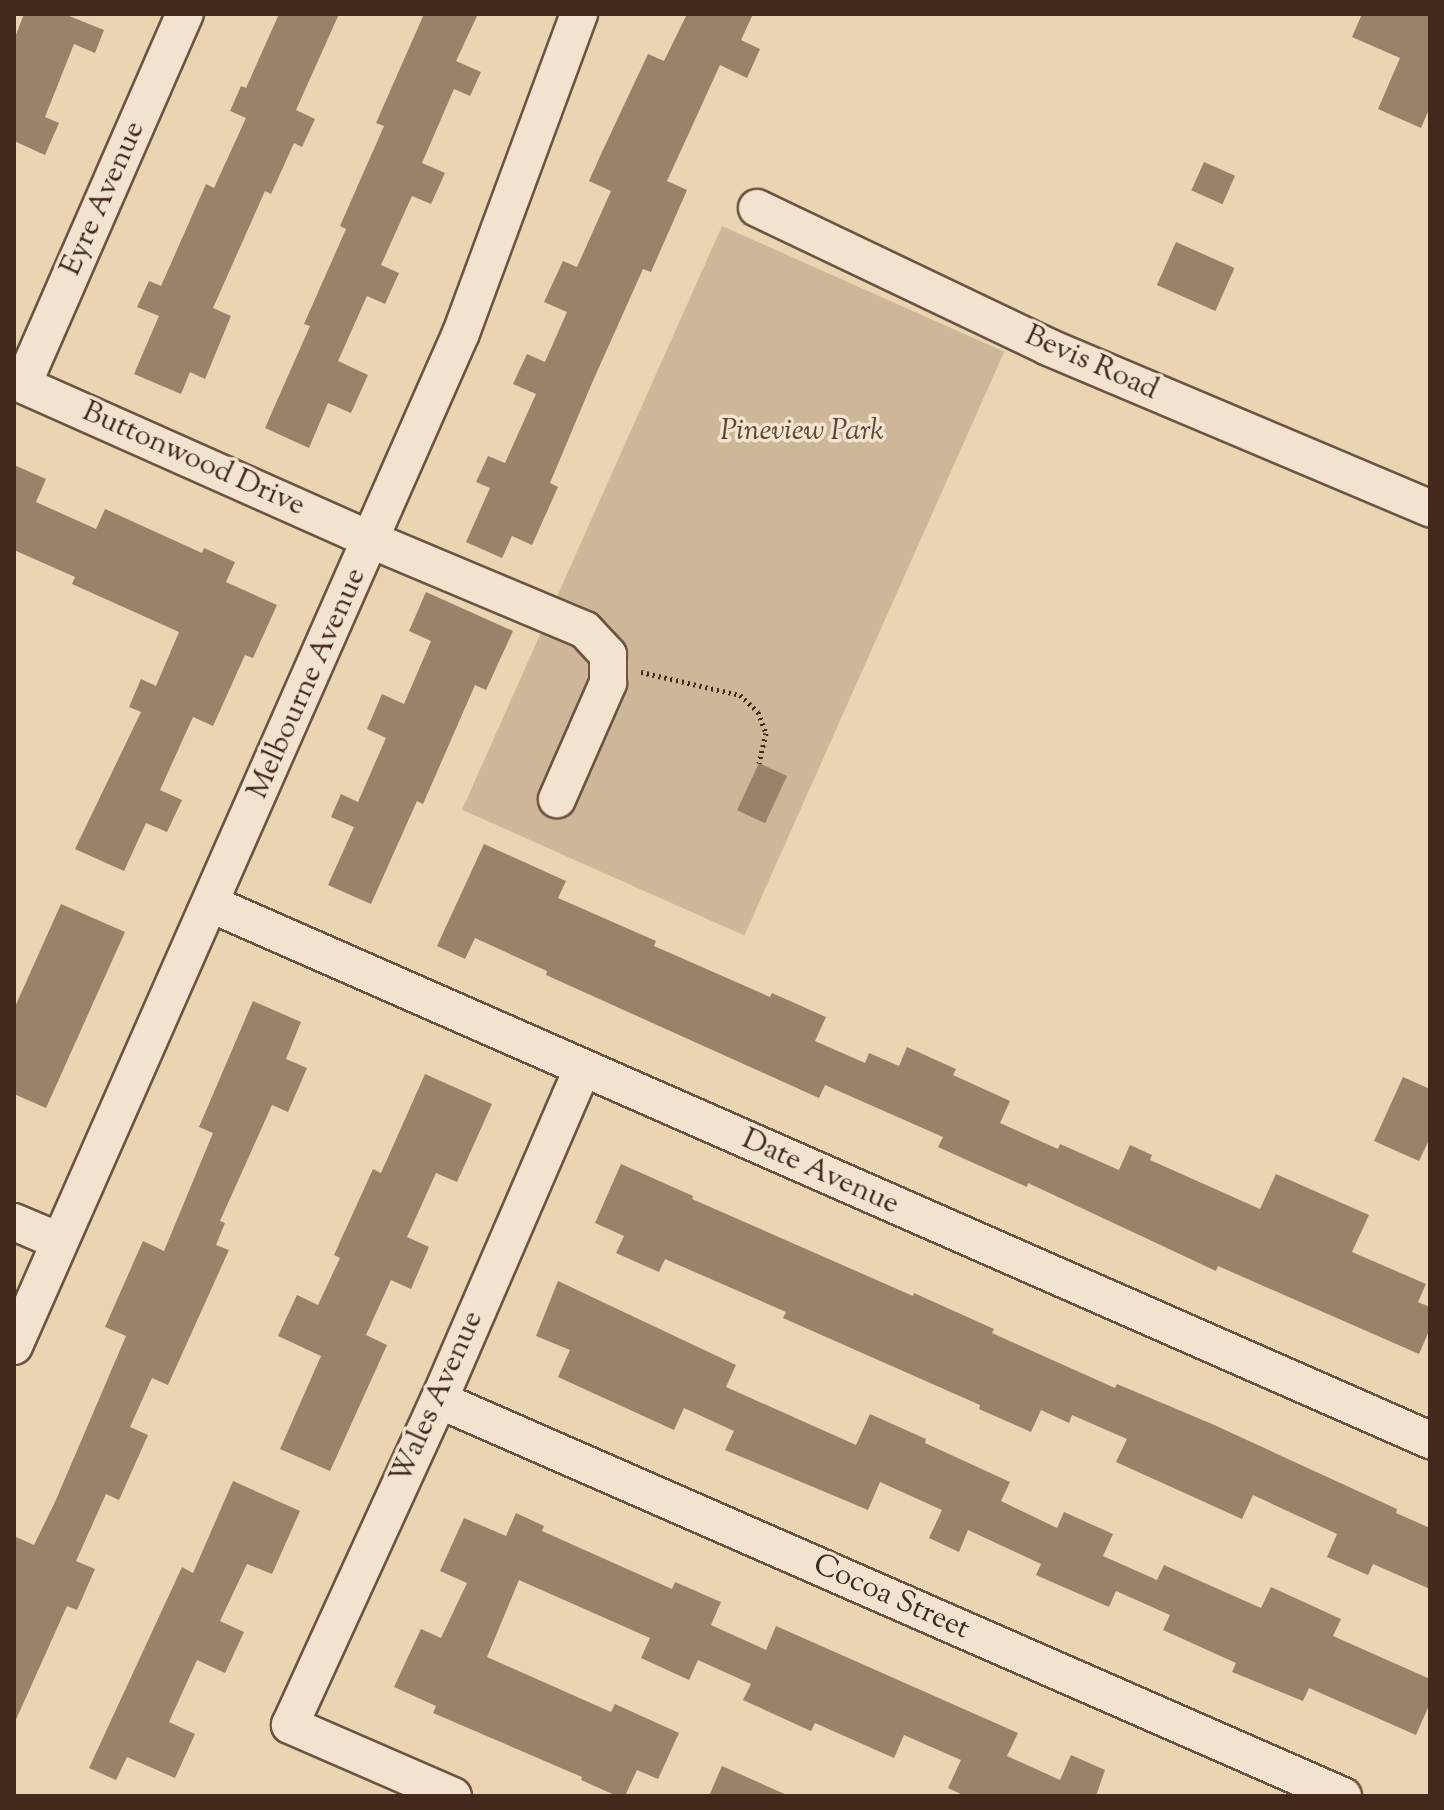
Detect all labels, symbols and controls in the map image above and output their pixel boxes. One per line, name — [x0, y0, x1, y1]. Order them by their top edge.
street label: Eyre Avenue — [54, 116, 154, 282]
street label: Bevis Road — [1019, 319, 1163, 409]
street label: Buttonwood Drive — [76, 395, 310, 525]
park label: Pineview Park — [720, 414, 884, 450]
street label: Melbourne Avenue — [241, 563, 375, 805]
street label: Date Avenue — [736, 1122, 904, 1224]
street label: Wales Avenue — [384, 1306, 492, 1490]
street label: Cocoa Street — [807, 1548, 975, 1648]

